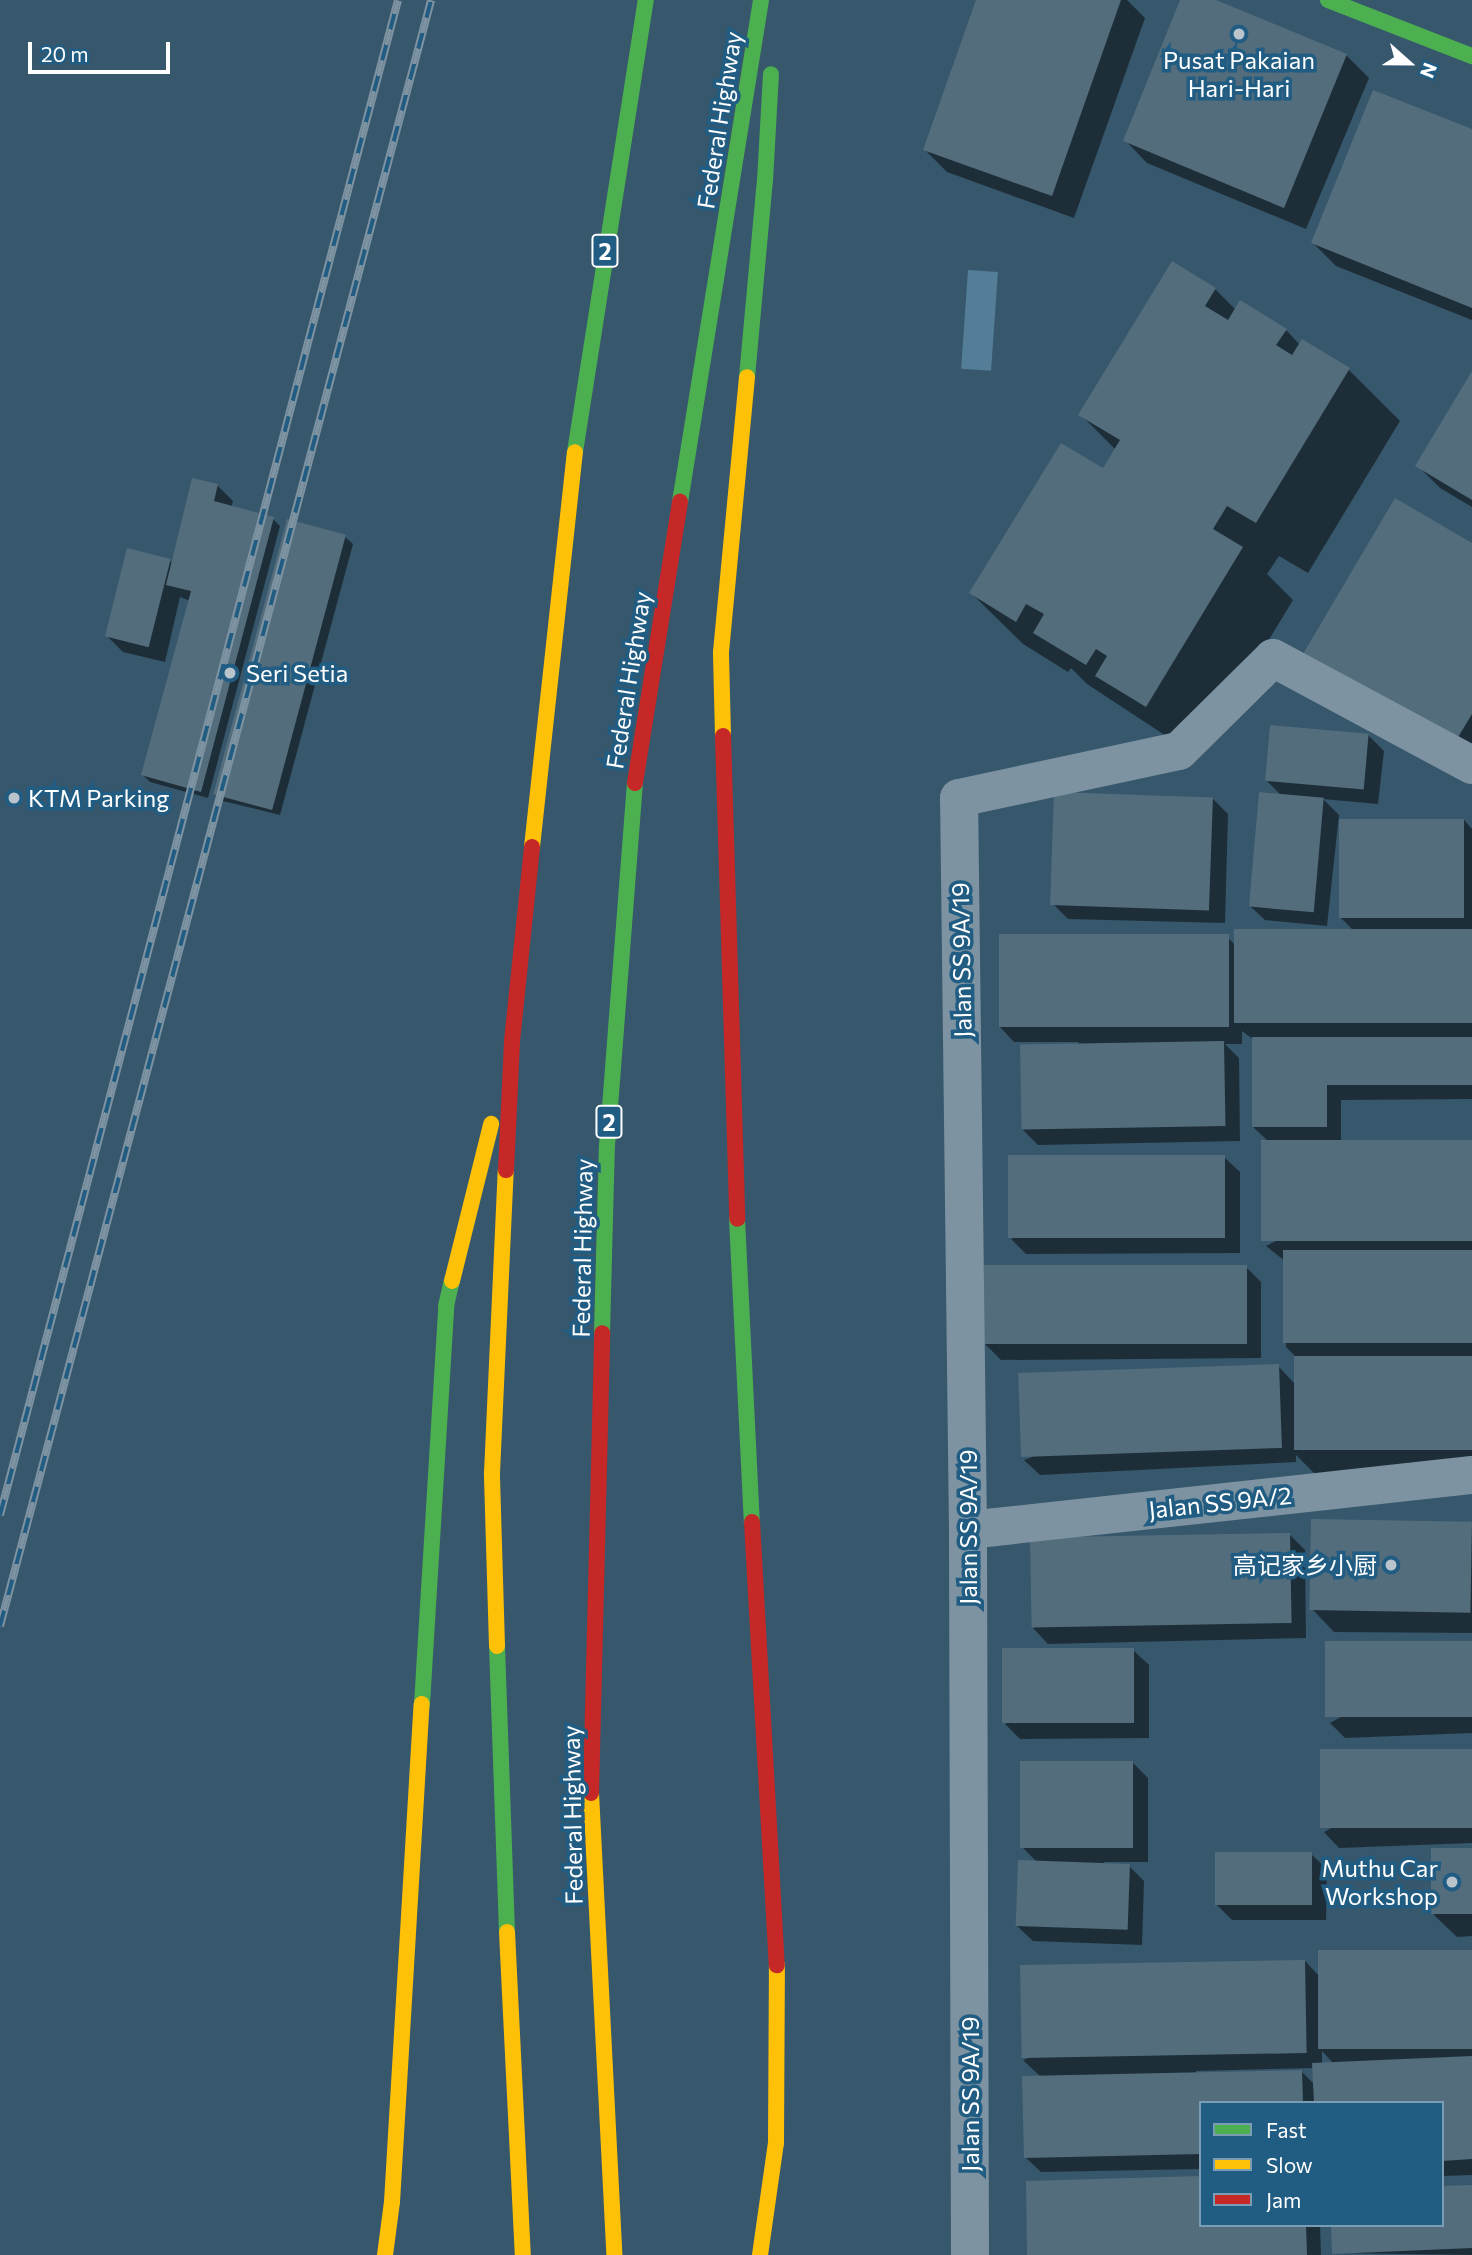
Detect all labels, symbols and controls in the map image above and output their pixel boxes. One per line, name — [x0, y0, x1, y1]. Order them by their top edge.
marker: Pusat Pakaian Hari-Hari — [1231, 26, 1247, 42]
scale bar — [32, 28, 173, 72]
north arrow — [1374, 28, 1444, 98]
street label: Federal Highway — [691, 29, 747, 211]
text: 20 m — [41, 41, 89, 66]
place label: Pusat Pakaian Hari-Hari — [1163, 46, 1315, 102]
text: N — [1416, 60, 1442, 81]
road number: 2 — [591, 232, 619, 270]
street label: Federal Highway — [600, 589, 656, 771]
place label: Seri Setia — [246, 659, 348, 687]
marker: Seri Setia — [220, 663, 240, 683]
place label: KTM Parking — [28, 784, 169, 812]
marker: KTM Parking — [6, 790, 22, 806]
street label: Jalan SS 9A/19 — [945, 882, 977, 1038]
road number: 2 — [595, 1102, 623, 1142]
street label: Federal Highway — [566, 1158, 598, 1338]
street label: Jalan SS 9A/19 — [954, 1449, 982, 1605]
street label: Jalan SS 9A/2 — [1147, 1480, 1293, 1524]
place label: 高记家乡小厨 — [1233, 1551, 1377, 1579]
marker: 高记家乡小厨 — [1383, 1557, 1399, 1573]
street label: Federal Highway — [556, 1725, 588, 1905]
place label: Muthu Car Workshop — [1322, 1854, 1438, 1910]
marker: Muthu Car Workshop — [1444, 1874, 1460, 1890]
street label: Jalan SS 9A/19 — [956, 2016, 984, 2172]
legend — [1199, 2101, 1444, 2227]
text: Fast — [1266, 2117, 1307, 2142]
text: Slow — [1266, 2152, 1313, 2177]
text: Jam — [1266, 2187, 1301, 2212]

